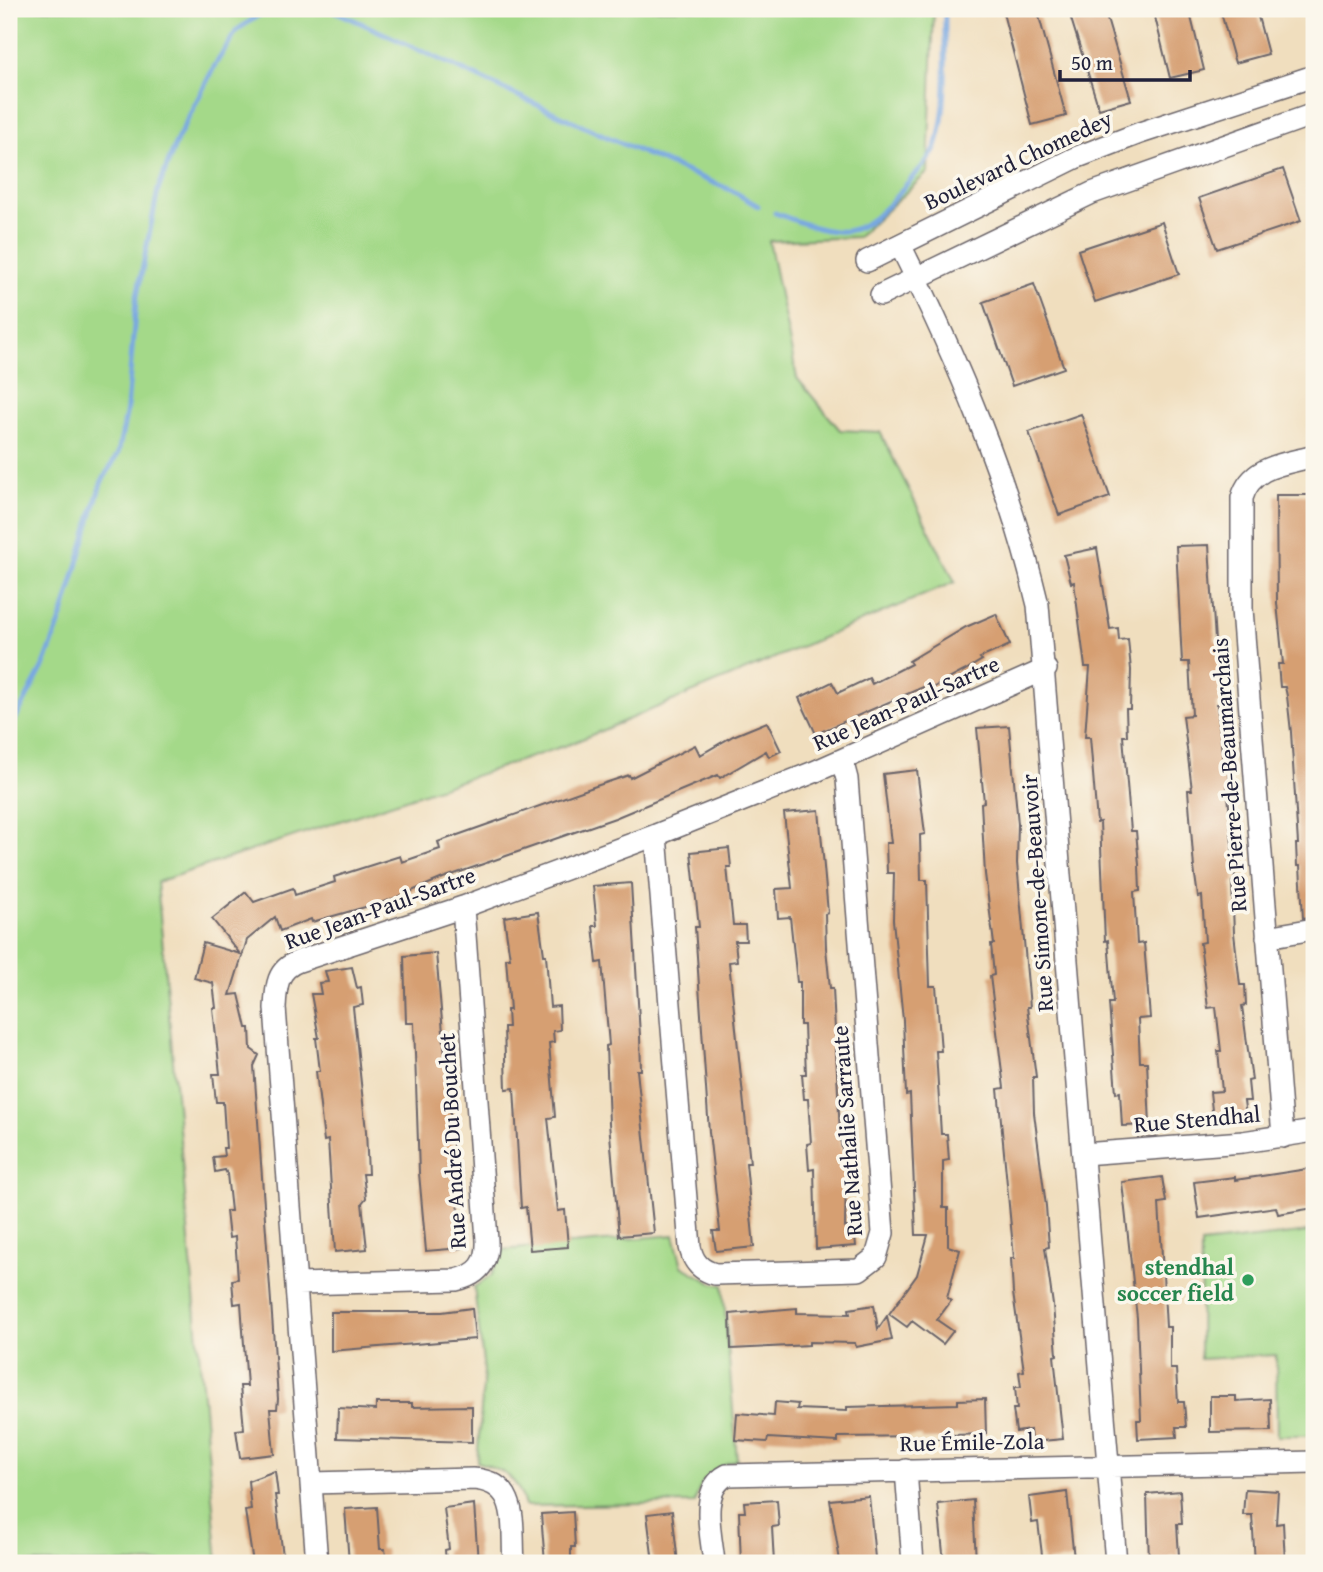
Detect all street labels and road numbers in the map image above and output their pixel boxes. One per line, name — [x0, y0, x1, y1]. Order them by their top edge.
street label: Boulevard Chomedey — [918, 101, 1118, 218]
street label: Rue Pierre-de-Beaumarchais — [1202, 637, 1255, 913]
street label: Rue Jean-Paul-Sartre — [807, 647, 1004, 758]
street label: Rue Simone-de-Beauvoir — [1012, 773, 1061, 1013]
street label: Rue Jean-Paul-Sartre — [280, 858, 480, 957]
street label: Rue Nathalie Sarraute — [823, 1025, 870, 1238]
street label: Rue André Du Bouchet — [429, 1032, 474, 1250]
street label: Rue Stendhal — [1132, 1097, 1262, 1140]
street label: Rue Émile-Zola — [899, 1424, 1045, 1459]

